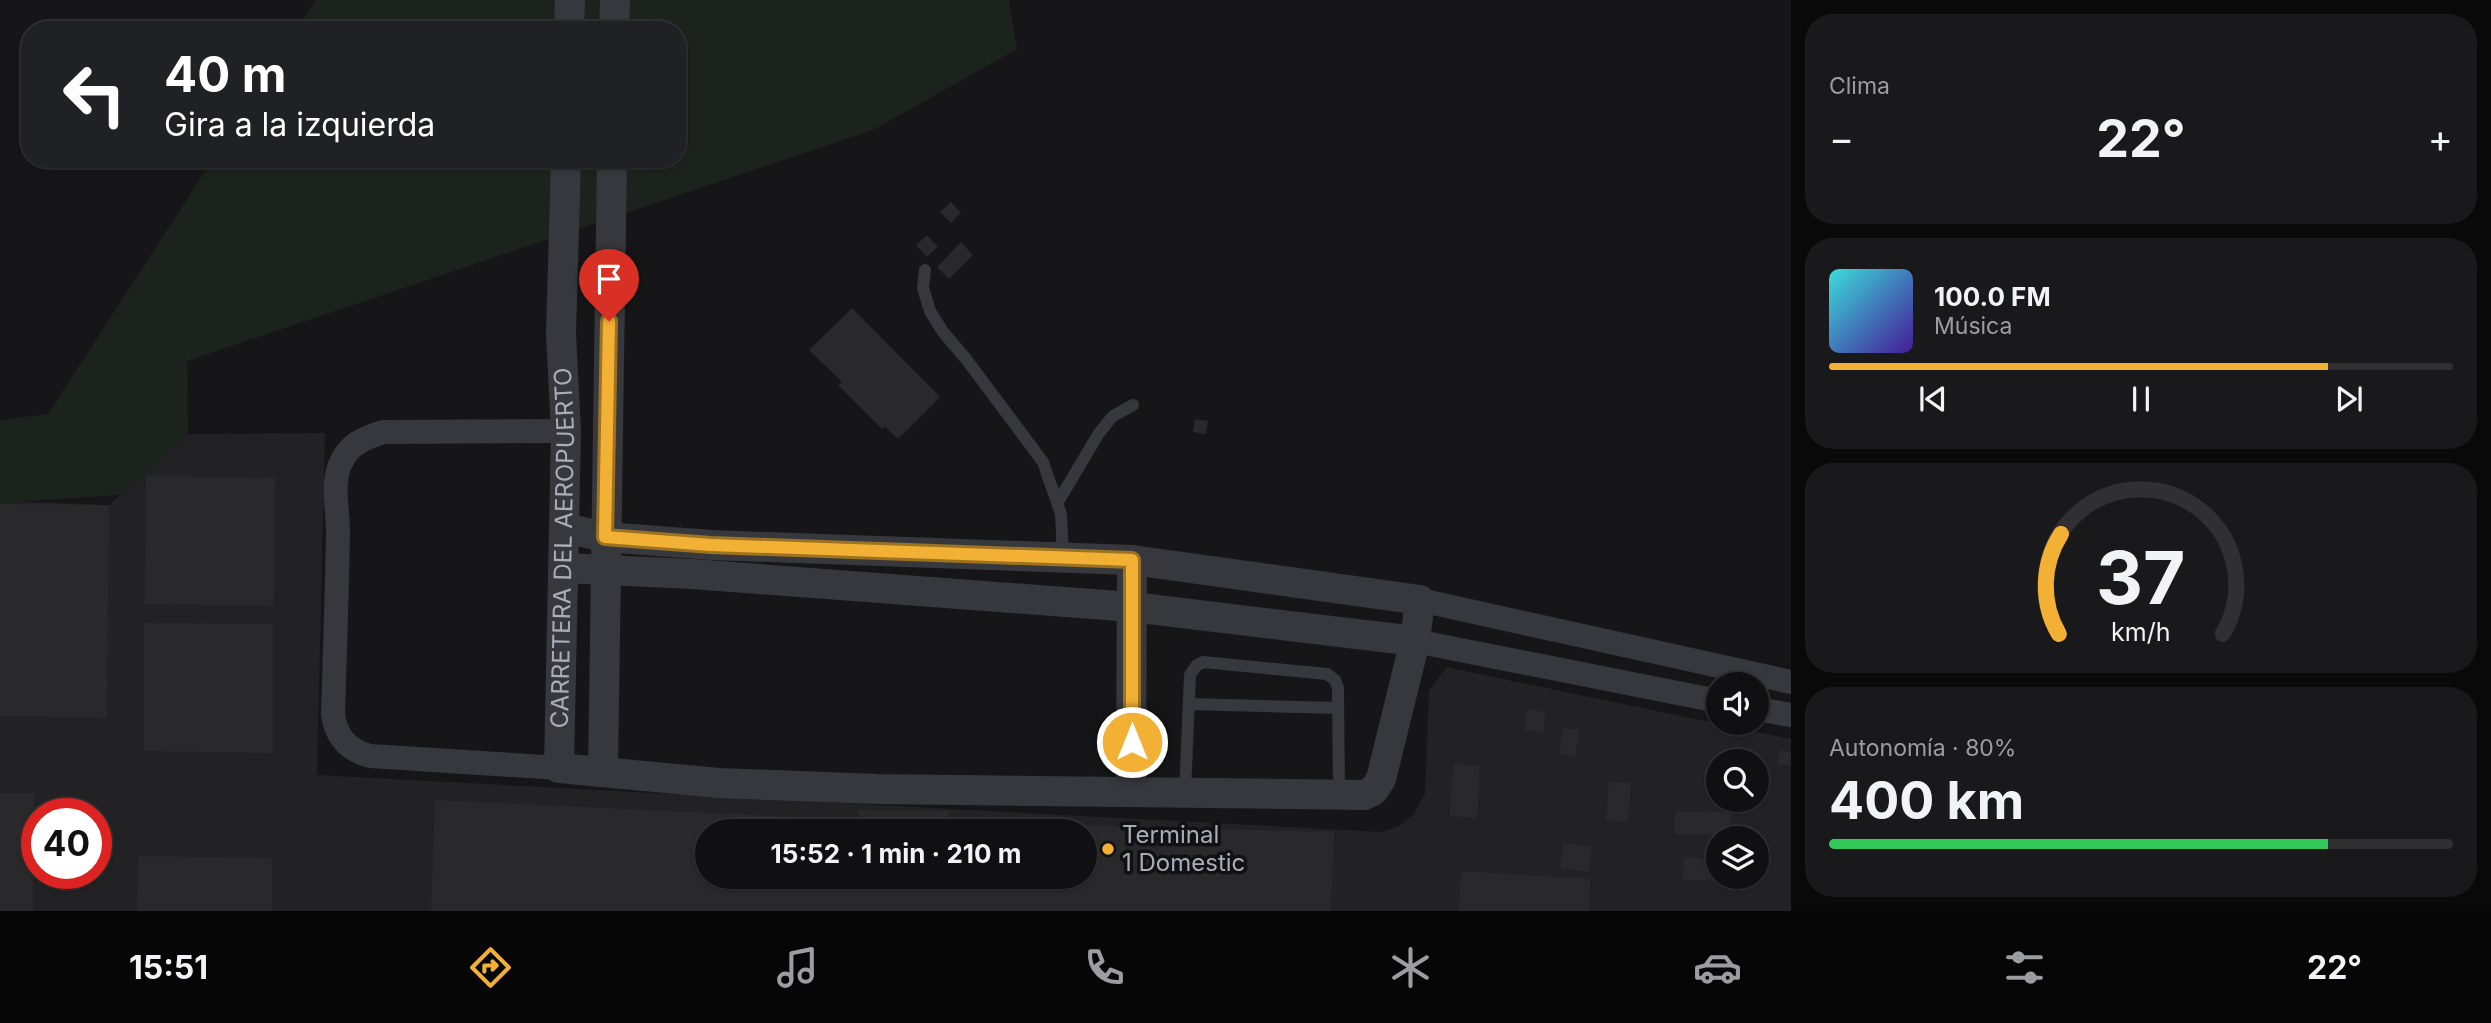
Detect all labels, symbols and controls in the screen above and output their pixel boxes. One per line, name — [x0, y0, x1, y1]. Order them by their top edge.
text: 40 m — [164, 45, 287, 104]
icon: left — [49, 49, 140, 140]
text: Clima — [1829, 72, 1890, 100]
text: Gira a la izquierda — [164, 105, 435, 144]
text: 22° — [2096, 107, 2186, 170]
text: − — [1829, 115, 1854, 161]
text: + — [2428, 115, 2453, 161]
pin — [579, 249, 639, 321]
icon: arrive — [590, 260, 628, 298]
text: 100.0 FM — [1934, 281, 2051, 312]
text: Música — [1934, 312, 2012, 340]
street label: CARRETERA DEL AEROPUERTO — [545, 367, 580, 729]
icon: previous — [1914, 380, 1952, 418]
icon: pause — [2122, 380, 2160, 418]
icon: next — [2330, 380, 2368, 418]
text: 37 — [2096, 533, 2186, 622]
text: km/h — [2111, 616, 2171, 646]
map controls — [1706, 672, 1769, 889]
button: sound — [1706, 672, 1769, 735]
position arrow — [1095, 705, 1169, 779]
text: Autonomía · 80% — [1829, 734, 2016, 762]
button: search — [1706, 749, 1769, 812]
text: 400 km — [1829, 769, 2024, 832]
speed limit sign: 40 — [21, 798, 112, 889]
place label: Terminal 1 Domestic — [1122, 820, 1245, 877]
button: layers — [1706, 826, 1769, 889]
text: 15:52 · 1 min · 210 m — [771, 838, 1021, 869]
marker: Terminal 1 Domestic — [1100, 841, 1116, 857]
icon: directions — [466, 943, 515, 992]
icon: music — [773, 943, 822, 992]
icon: phone — [1080, 943, 1129, 992]
icon: climate — [1386, 943, 1435, 992]
icon: car — [1693, 943, 1742, 992]
icon: filters — [2000, 943, 2049, 992]
text: 15:51 — [129, 948, 208, 987]
text: 22° — [2307, 948, 2362, 987]

